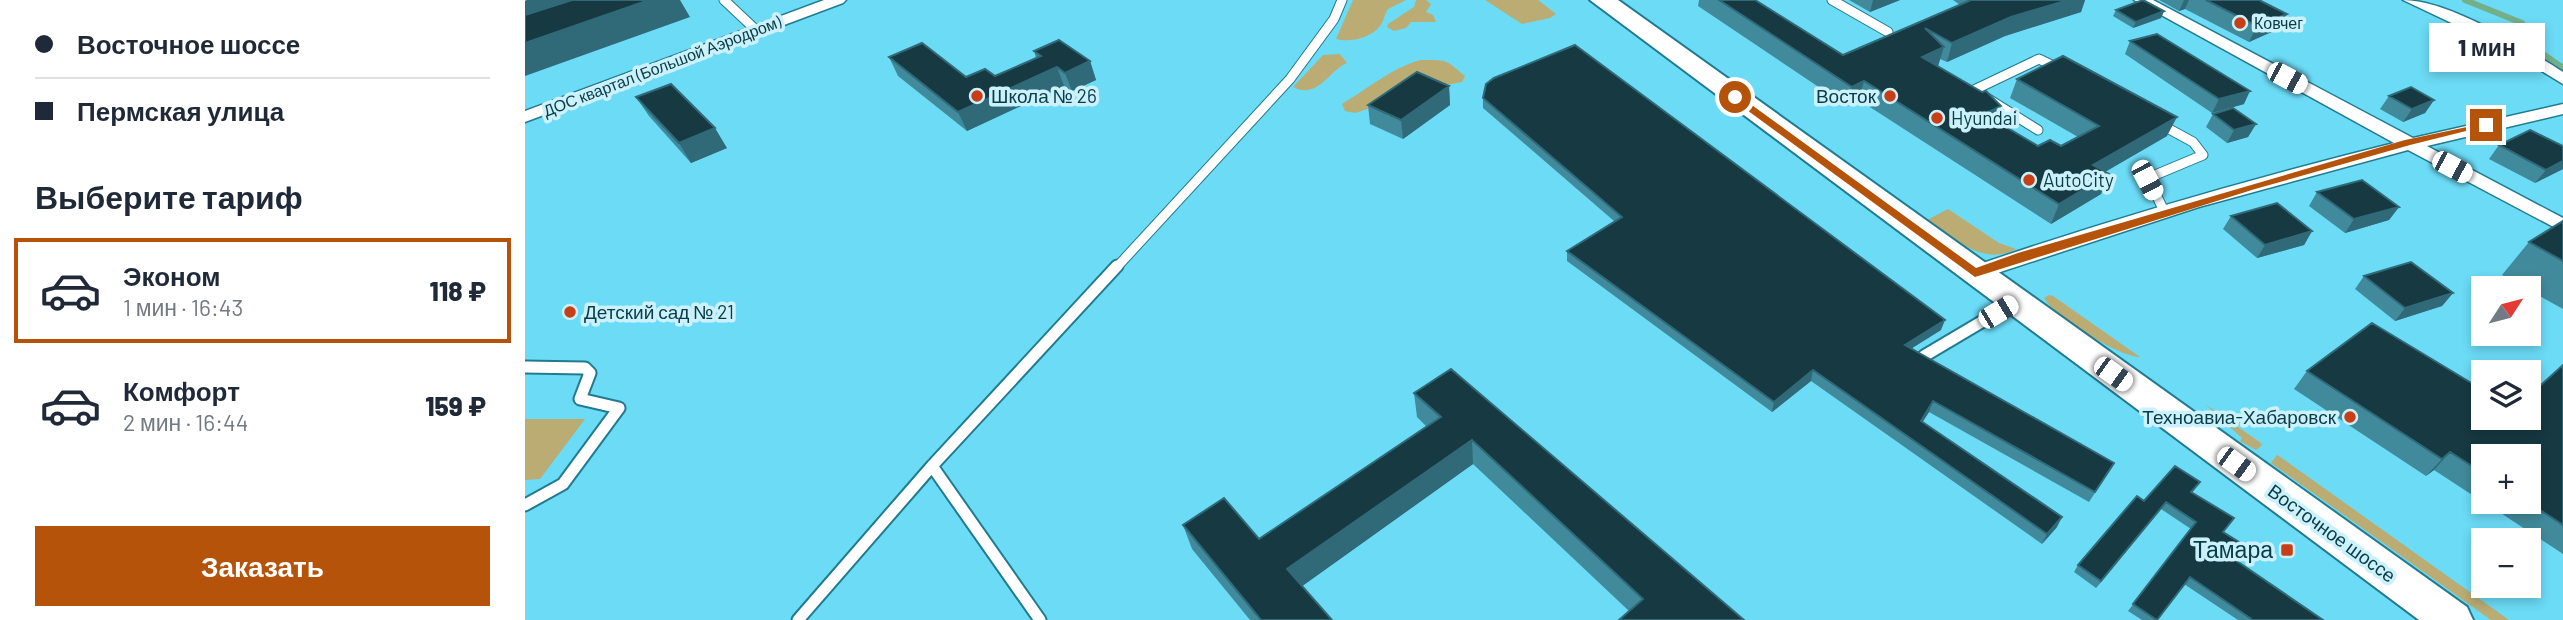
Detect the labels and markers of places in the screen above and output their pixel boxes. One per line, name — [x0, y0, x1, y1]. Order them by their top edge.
place label: Ковчег — [2254, 13, 2303, 32]
marker: Ковчег — [2232, 15, 2248, 31]
place label: Школа № 26 — [991, 84, 1097, 107]
place label: Восток — [1816, 84, 1877, 107]
marker: Школа № 26 — [969, 88, 985, 104]
marker: Восток — [1882, 88, 1898, 104]
place label: Hyundai — [1951, 106, 2017, 129]
marker: Hyundai — [1929, 110, 1945, 126]
place label: AutoCity — [2043, 168, 2114, 191]
marker: AutoCity — [2021, 172, 2037, 188]
place label: Детский сад № 21 — [584, 300, 734, 323]
marker: Детский сад № 21 — [562, 304, 578, 320]
place label: Техноавиа-Хабаровск — [2142, 405, 2337, 428]
marker: Техноавиа-Хабаровск — [2342, 409, 2358, 425]
place label: Тамара — [2193, 535, 2273, 563]
marker: Тамара — [2279, 542, 2295, 558]

